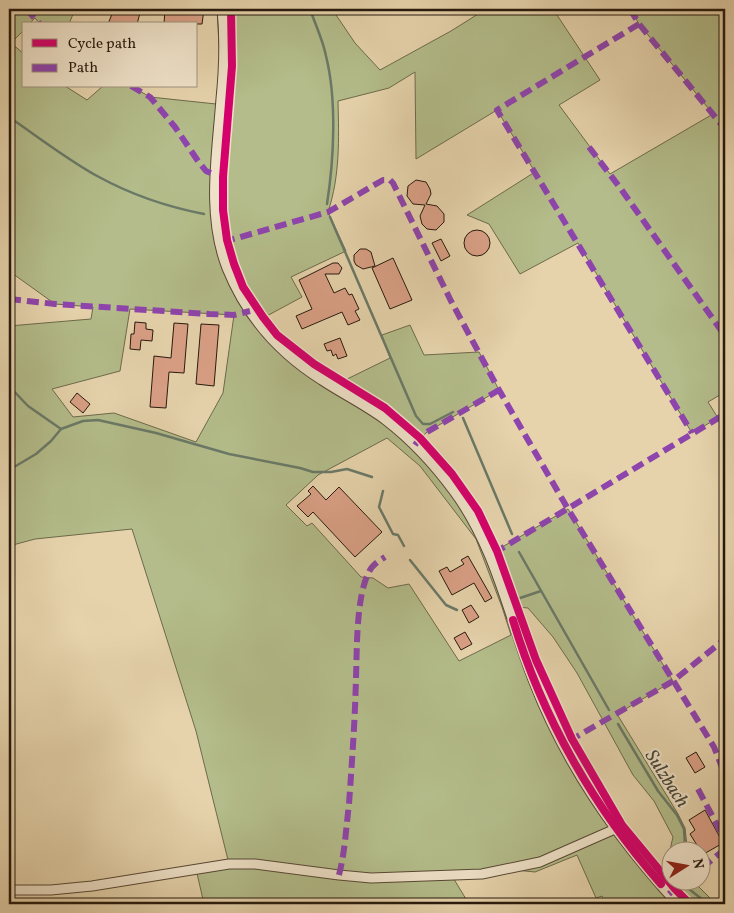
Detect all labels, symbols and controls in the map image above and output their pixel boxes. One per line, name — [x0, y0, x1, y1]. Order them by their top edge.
legend — [22, 22, 198, 88]
text: Cycle path — [68, 34, 136, 55]
text: Path — [68, 58, 98, 79]
water label: Sulzbach — [638, 745, 695, 813]
north arrow — [662, 840, 712, 890]
text: N — [687, 857, 708, 871]

